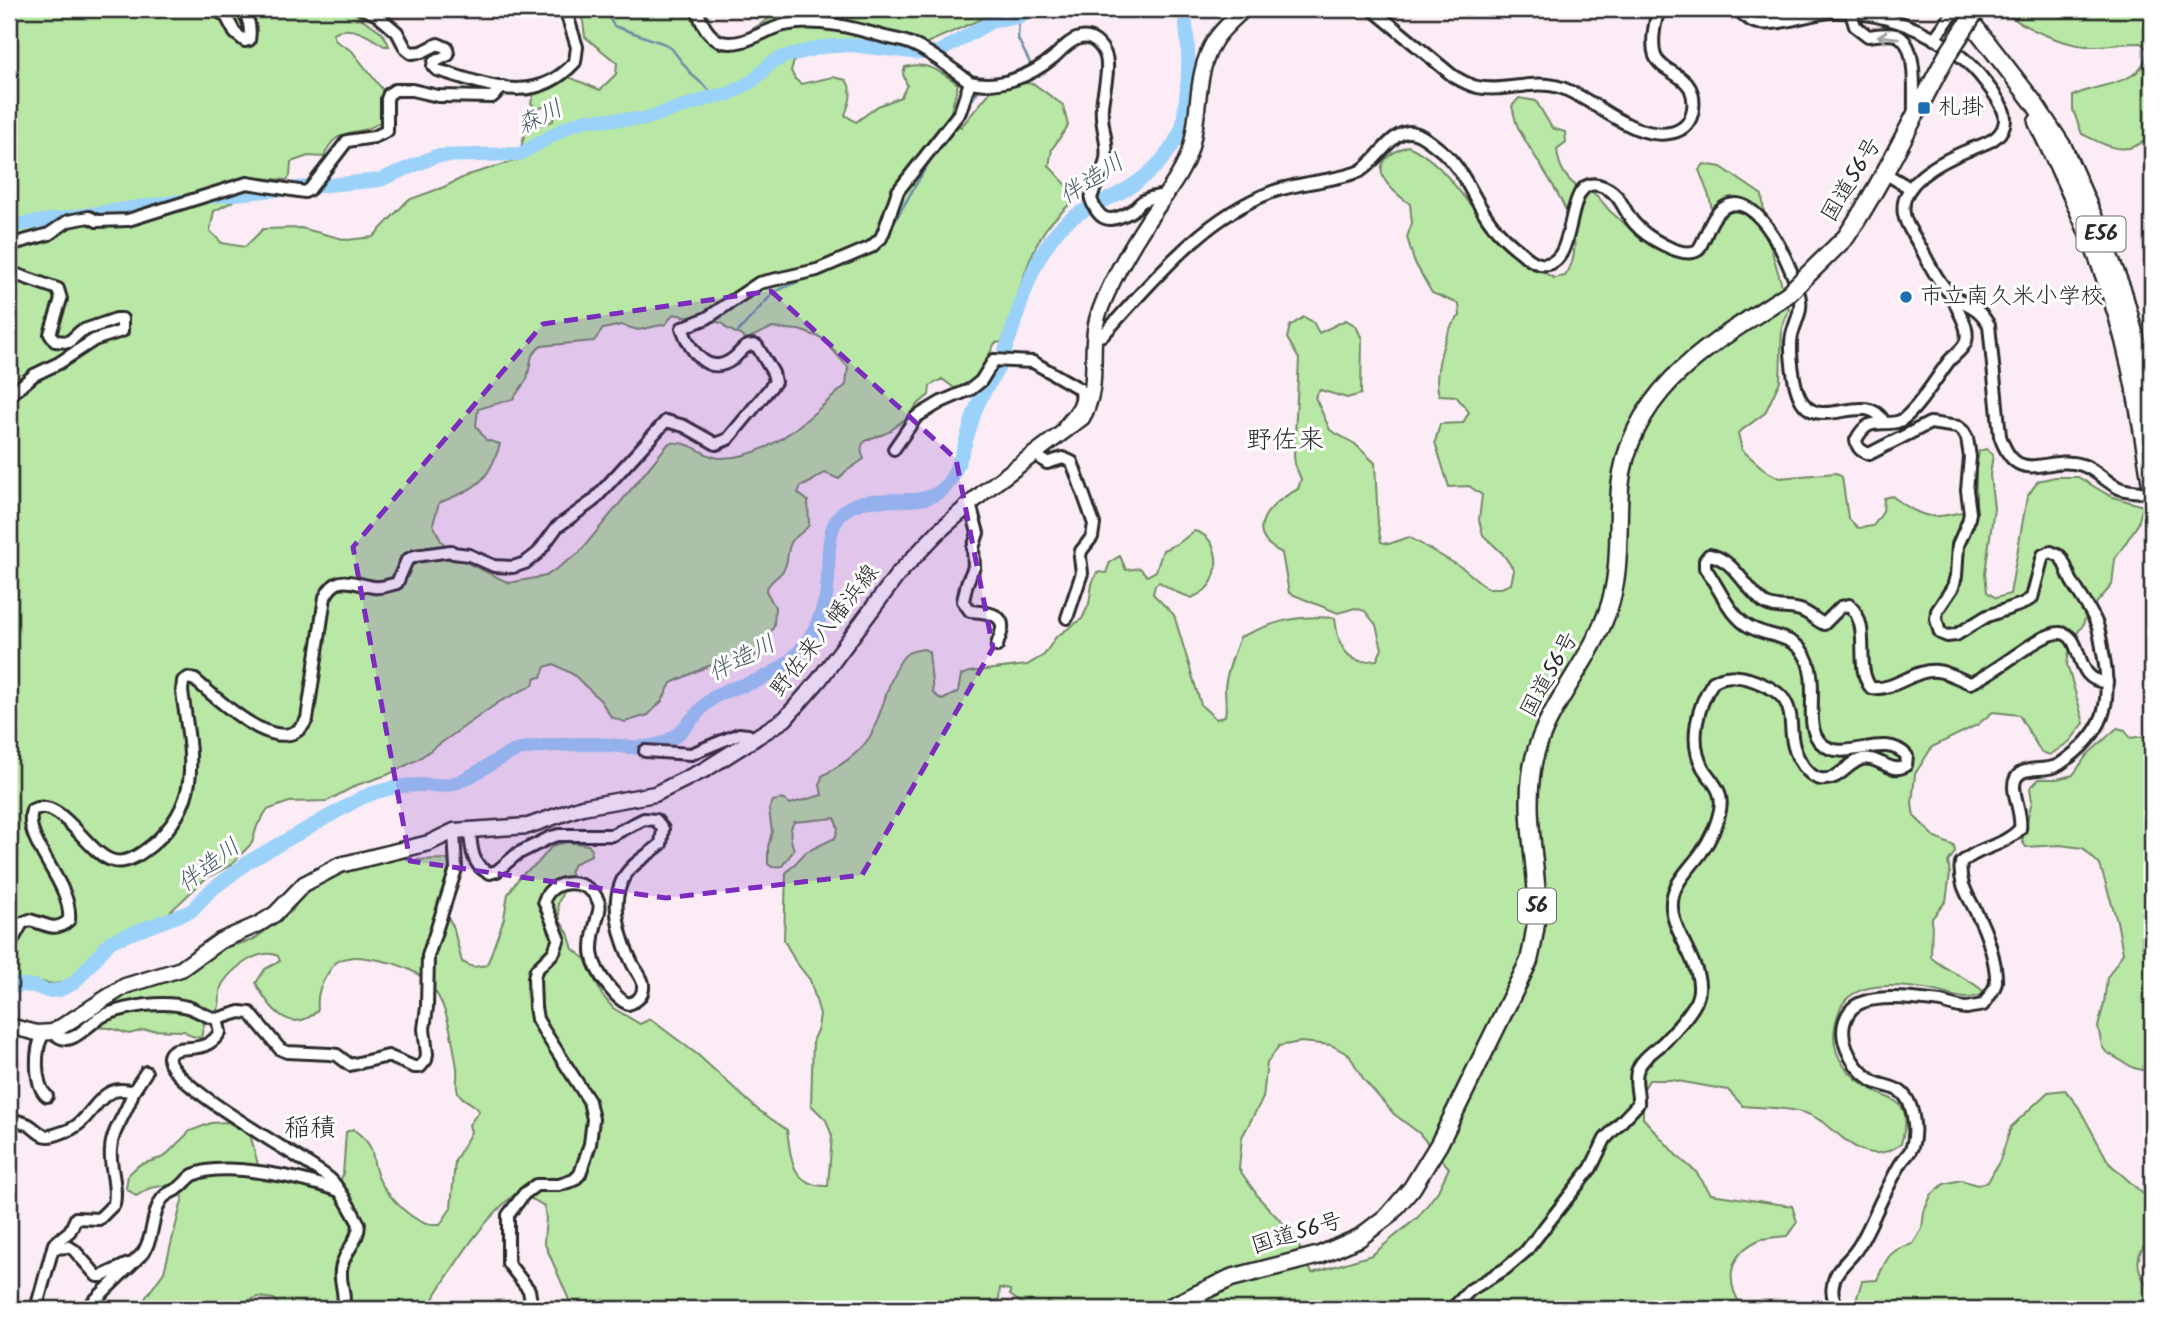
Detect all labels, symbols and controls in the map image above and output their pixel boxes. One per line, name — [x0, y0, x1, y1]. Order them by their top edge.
one-way arrow — [1877, 30, 1900, 43]
water label: 森川 — [510, 90, 570, 146]
place label: 札掛 — [1938, 90, 1984, 126]
marker: 札掛 — [1916, 100, 1932, 116]
street label: 国道56号 — [1812, 130, 1892, 230]
water label: 伴造川 — [1051, 144, 1133, 216]
road number: E56 — [2076, 216, 2126, 252]
place label: 市立南久米小学校 — [1920, 279, 2104, 315]
marker: 市立南久米小学校 — [1898, 289, 1914, 305]
district label: 野佐来 — [1246, 420, 1324, 462]
street label: 野佐来八幡浜線 — [761, 556, 889, 706]
water label: 伴造川 — [701, 625, 783, 693]
street label: 国道56号 — [1511, 625, 1589, 725]
water label: 伴造川 — [169, 829, 249, 903]
road number: 56 — [1518, 888, 1556, 923]
district label: 稲積 — [284, 1108, 336, 1150]
street label: 国道56号 — [1247, 1203, 1347, 1265]

